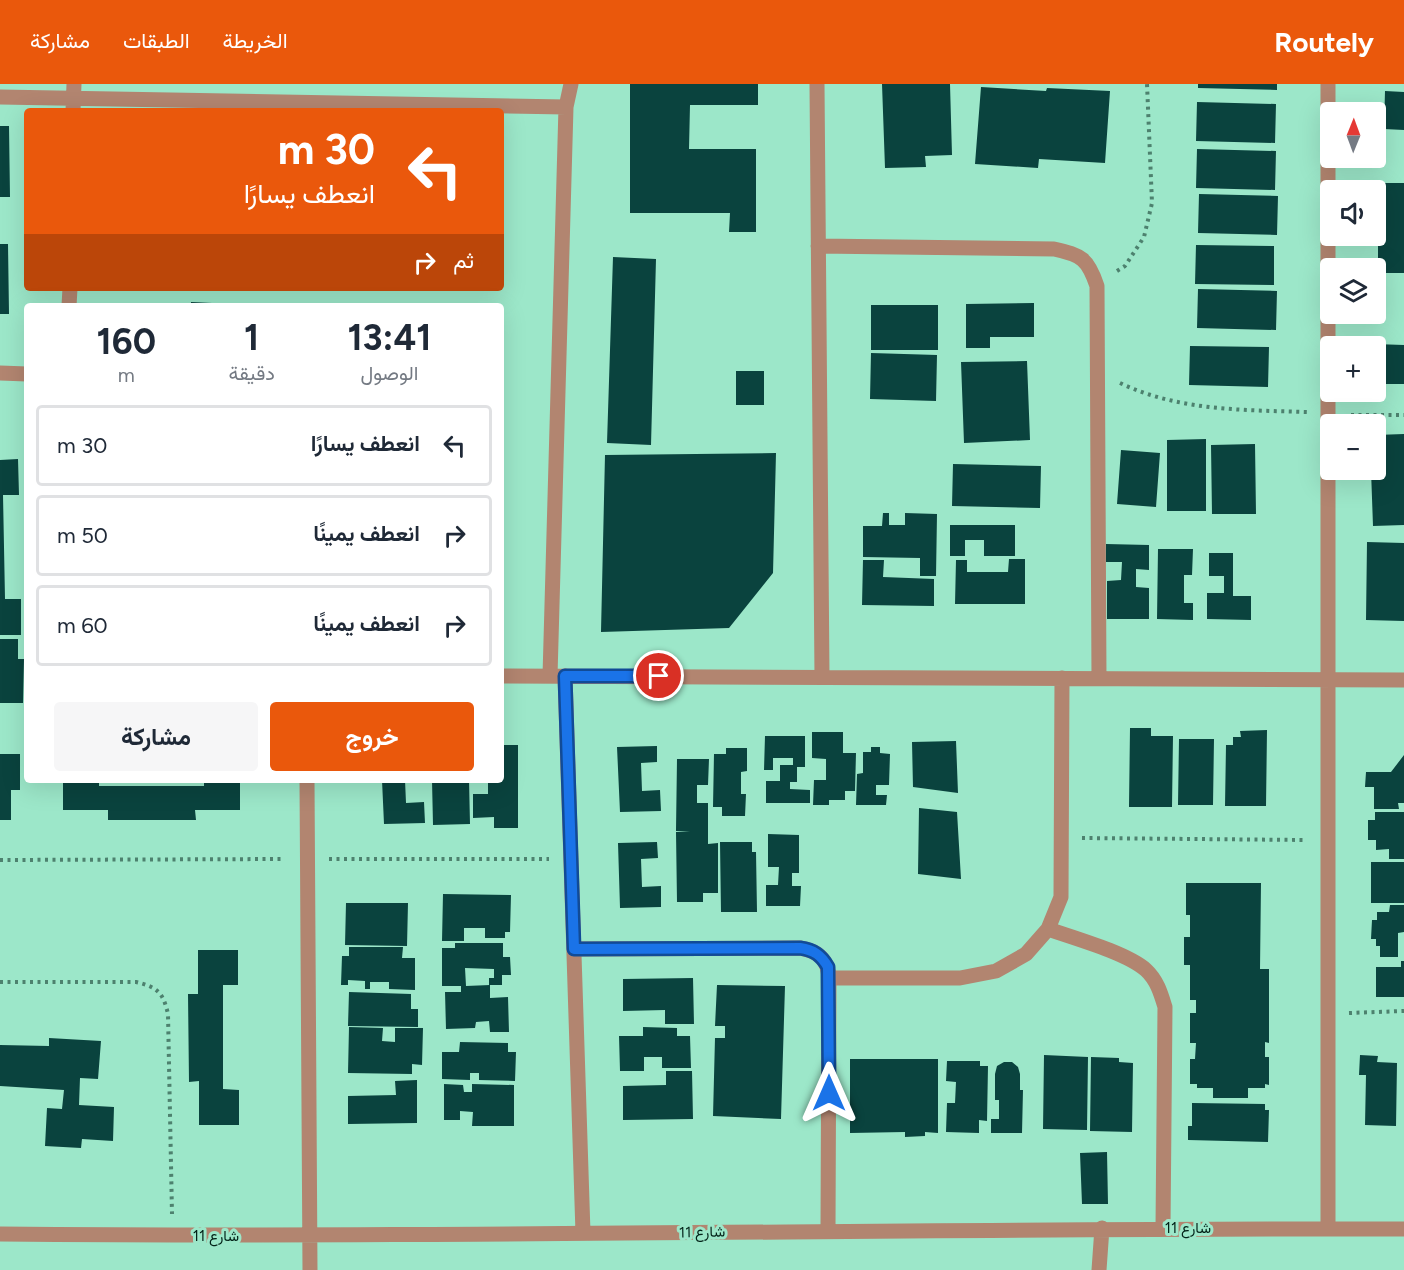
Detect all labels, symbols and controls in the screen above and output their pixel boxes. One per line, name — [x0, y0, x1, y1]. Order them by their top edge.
text: Routely — [1274, 25, 1374, 59]
text: مشاركة — [30, 28, 90, 53]
text: الطبقات — [123, 28, 190, 53]
text: الخريطة — [223, 28, 288, 53]
north arrow — [1320, 102, 1386, 168]
map controls — [1320, 102, 1386, 480]
text: 30 m — [278, 124, 375, 175]
icon: left — [396, 132, 474, 210]
text: انعطف يسارًا — [244, 177, 375, 210]
button: sound — [1320, 180, 1386, 246]
icon: right — [408, 246, 441, 279]
text: ثم — [453, 247, 474, 274]
button: layers — [1320, 258, 1386, 324]
text: 1 — [244, 316, 259, 359]
text: 13:41 — [347, 316, 431, 359]
text: 160 — [97, 320, 156, 363]
button: + — [1320, 336, 1386, 402]
text: دقيقة — [229, 361, 275, 385]
text: الوصول — [361, 361, 418, 385]
text: m — [118, 363, 135, 387]
button: − — [1320, 414, 1386, 480]
icon: left — [438, 429, 471, 462]
text: انعطف يسارًا — [311, 430, 420, 457]
text: 30 m — [57, 432, 107, 459]
icon: right — [438, 519, 471, 552]
text: انعطف يمينًا — [313, 520, 420, 547]
text: 50 m — [57, 522, 108, 549]
icon: right — [438, 609, 471, 642]
text: انعطف يمينًا — [313, 610, 420, 637]
text: 60 m — [57, 612, 108, 639]
pin — [633, 650, 684, 701]
icon: arrive — [642, 659, 675, 692]
button: مشاركة — [54, 702, 258, 771]
button: خروج — [270, 702, 474, 771]
position arrow — [797, 1061, 861, 1125]
street label: شارع 11 — [1165, 1219, 1211, 1239]
street label: شارع 11 — [679, 1223, 725, 1243]
street label: شارع 11 — [193, 1227, 239, 1247]

